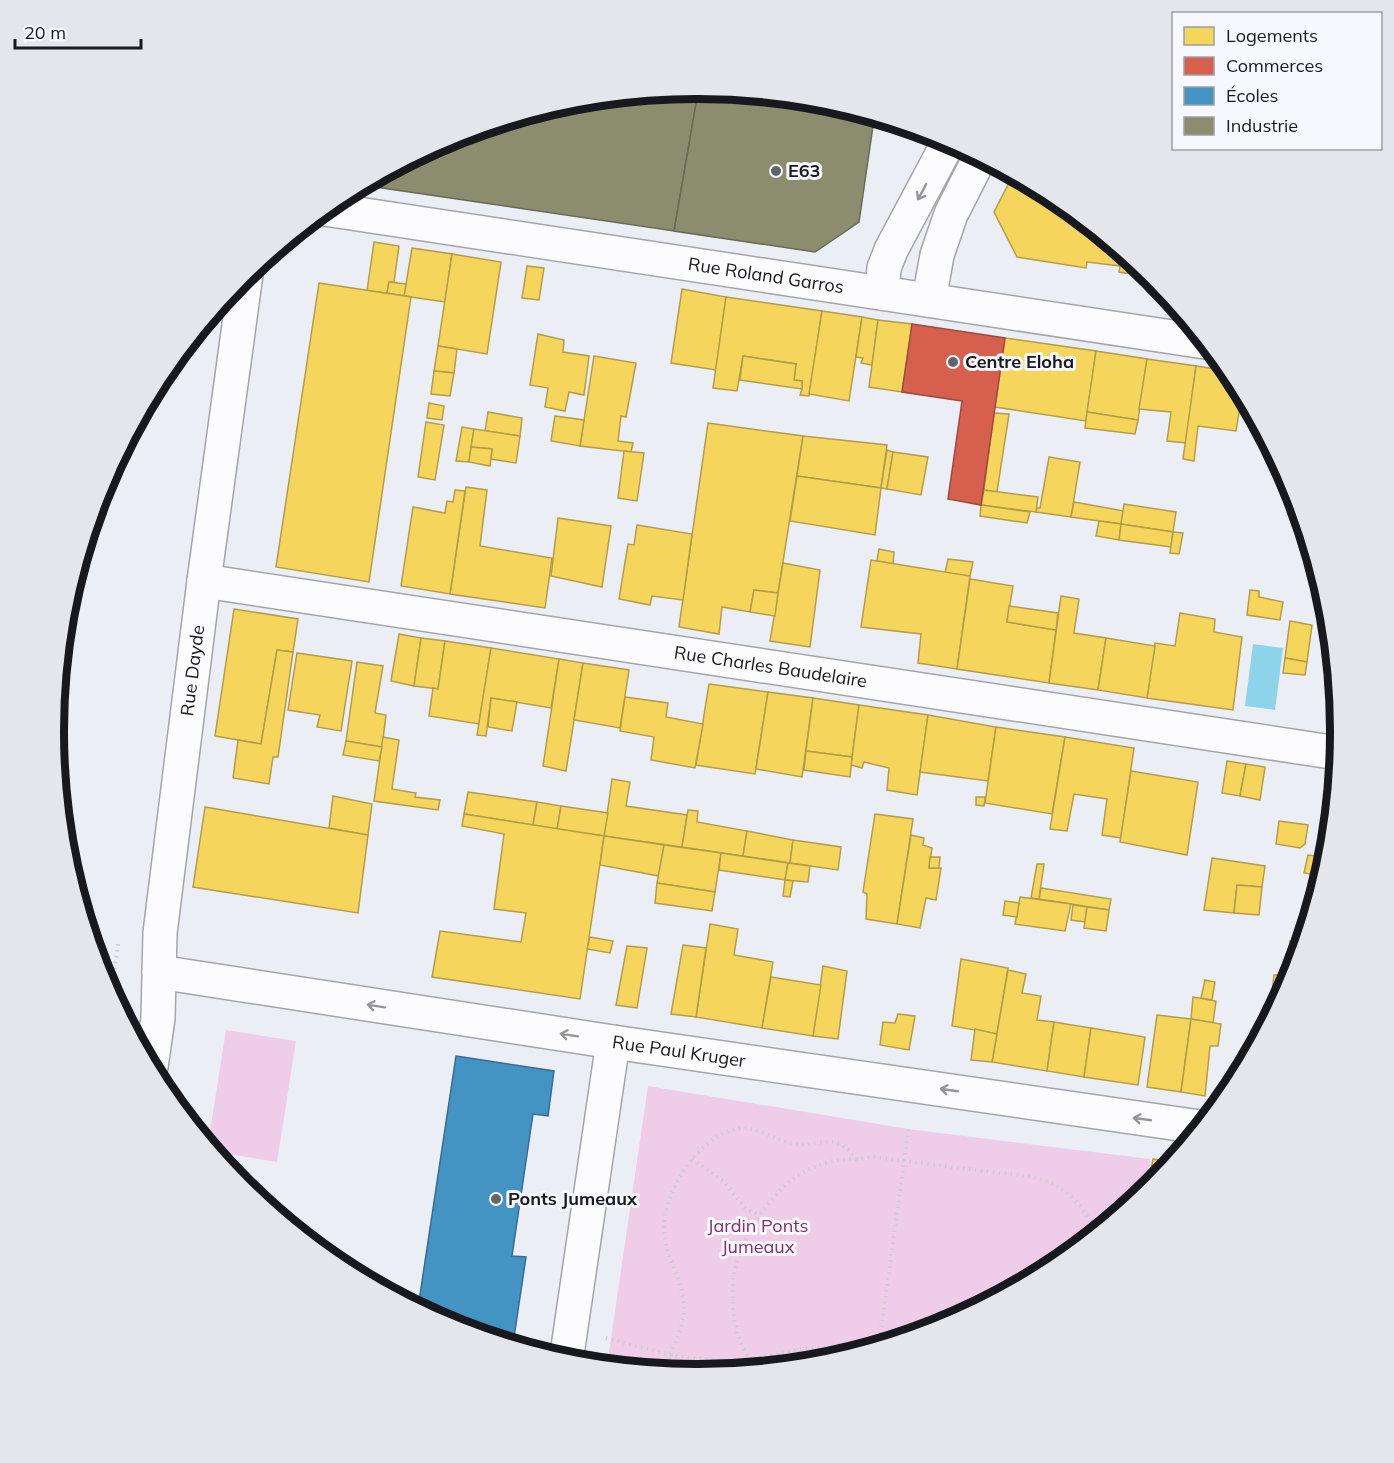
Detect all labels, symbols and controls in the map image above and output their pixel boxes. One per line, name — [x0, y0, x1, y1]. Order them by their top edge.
scale bar — [15, 12, 141, 50]
legend — [1172, 12, 1382, 150]
text: 20 m — [24, 21, 66, 44]
text: Logements — [1226, 24, 1318, 47]
text: Commerces — [1226, 54, 1323, 77]
text: Écoles — [1226, 84, 1279, 107]
text: Industrie — [1226, 114, 1298, 137]
place label: E63 — [788, 159, 820, 182]
marker: E63 — [769, 164, 783, 178]
one-way arrow — [915, 183, 927, 201]
street label: Rue Roland Garros — [687, 252, 846, 298]
place label: Centre Eloha — [965, 350, 1074, 373]
marker: Centre Eloha — [946, 355, 960, 369]
street label: Rue Dayde — [175, 624, 209, 717]
street label: Rue Charles Baudelaire — [672, 640, 869, 692]
one-way arrow — [367, 1000, 387, 1011]
one-way arrow — [560, 1030, 579, 1041]
street label: Rue Paul Kruger — [611, 1030, 748, 1072]
one-way arrow — [940, 1085, 960, 1096]
one-way arrow — [1133, 1113, 1152, 1124]
place label: Ponts Jumeaux — [508, 1187, 638, 1210]
marker: Ponts Jumeaux — [489, 1192, 503, 1206]
park label: Jardin Ponts Jumeaux — [708, 1214, 808, 1258]

